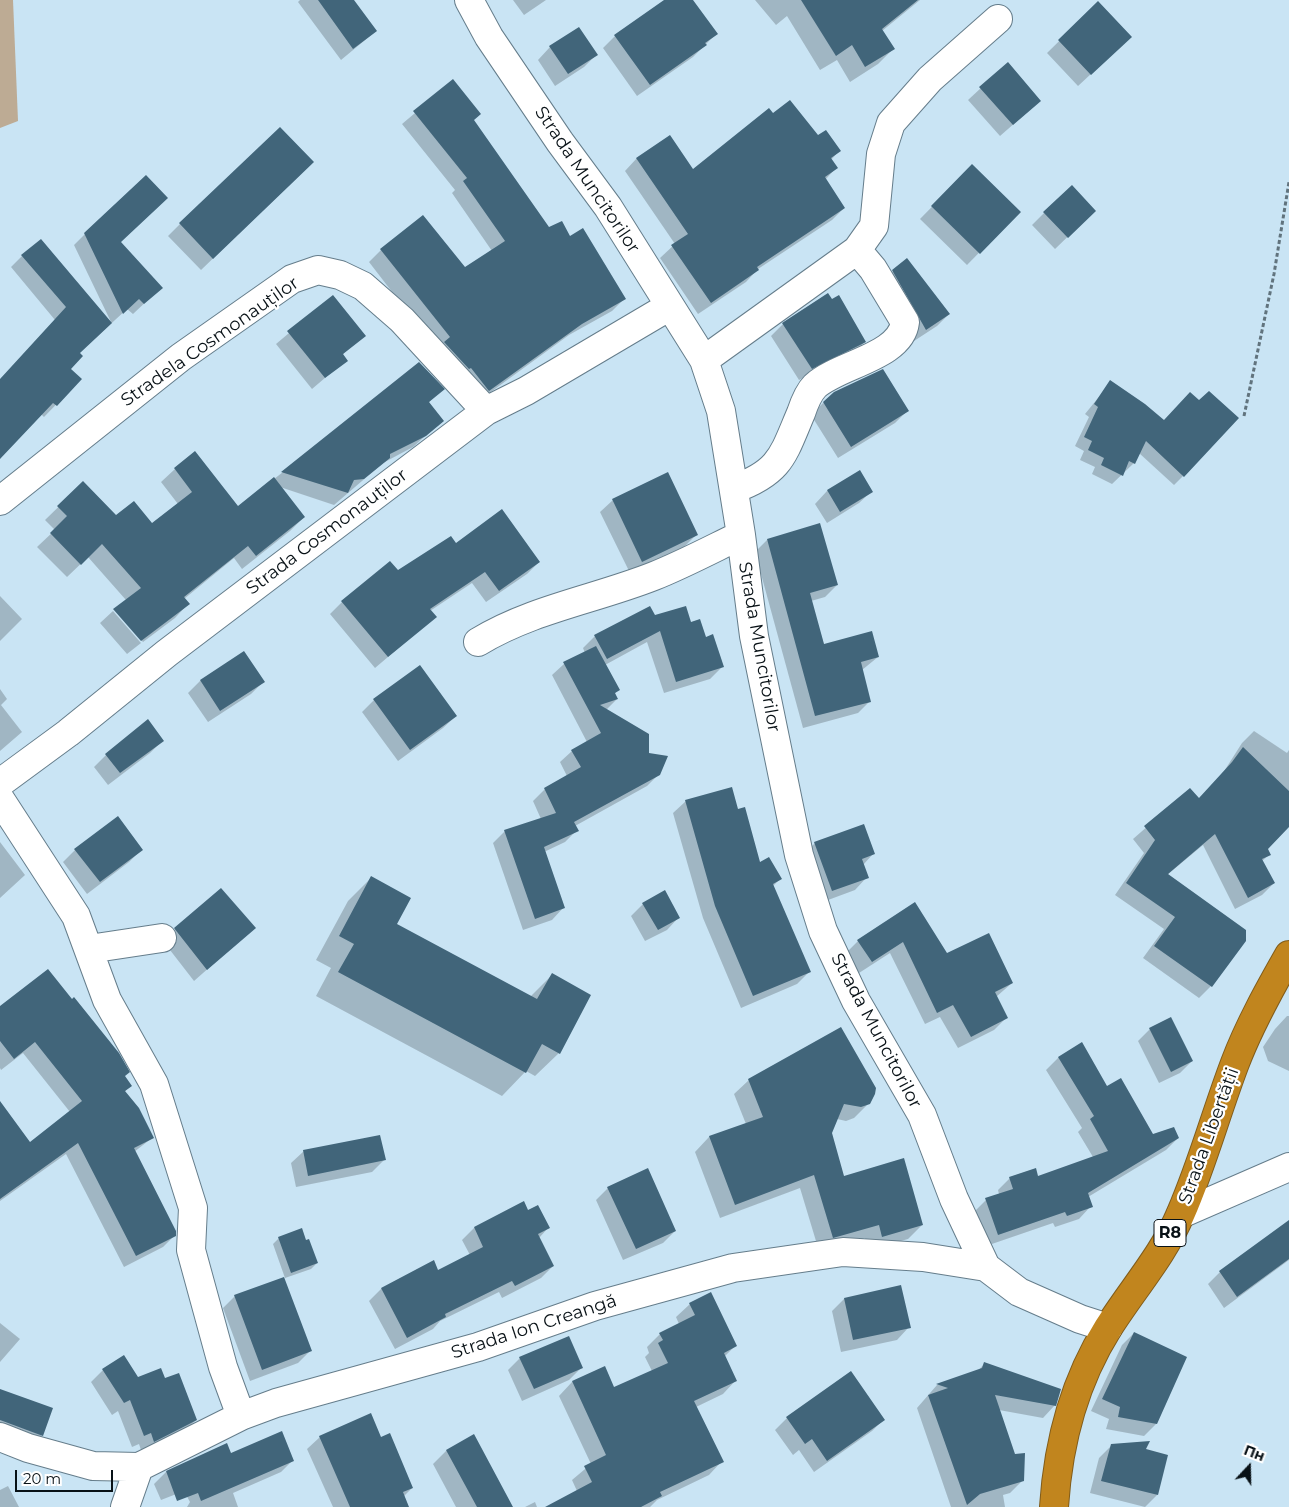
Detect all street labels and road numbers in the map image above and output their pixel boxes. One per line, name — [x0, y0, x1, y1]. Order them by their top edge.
street label: Strada Muncitorilor — [530, 102, 644, 258]
street label: Stradela Cosmonauților — [117, 272, 303, 412]
street label: Strada Cosmonauților — [242, 464, 412, 600]
street label: Strada Muncitorilor — [733, 560, 785, 734]
street label: Strada Muncitorilor — [826, 950, 926, 1112]
street label: Strada Libertății — [1174, 1065, 1244, 1207]
road number: R8 — [1154, 1220, 1186, 1246]
street label: Strada Ion Creangă — [449, 1290, 619, 1364]

